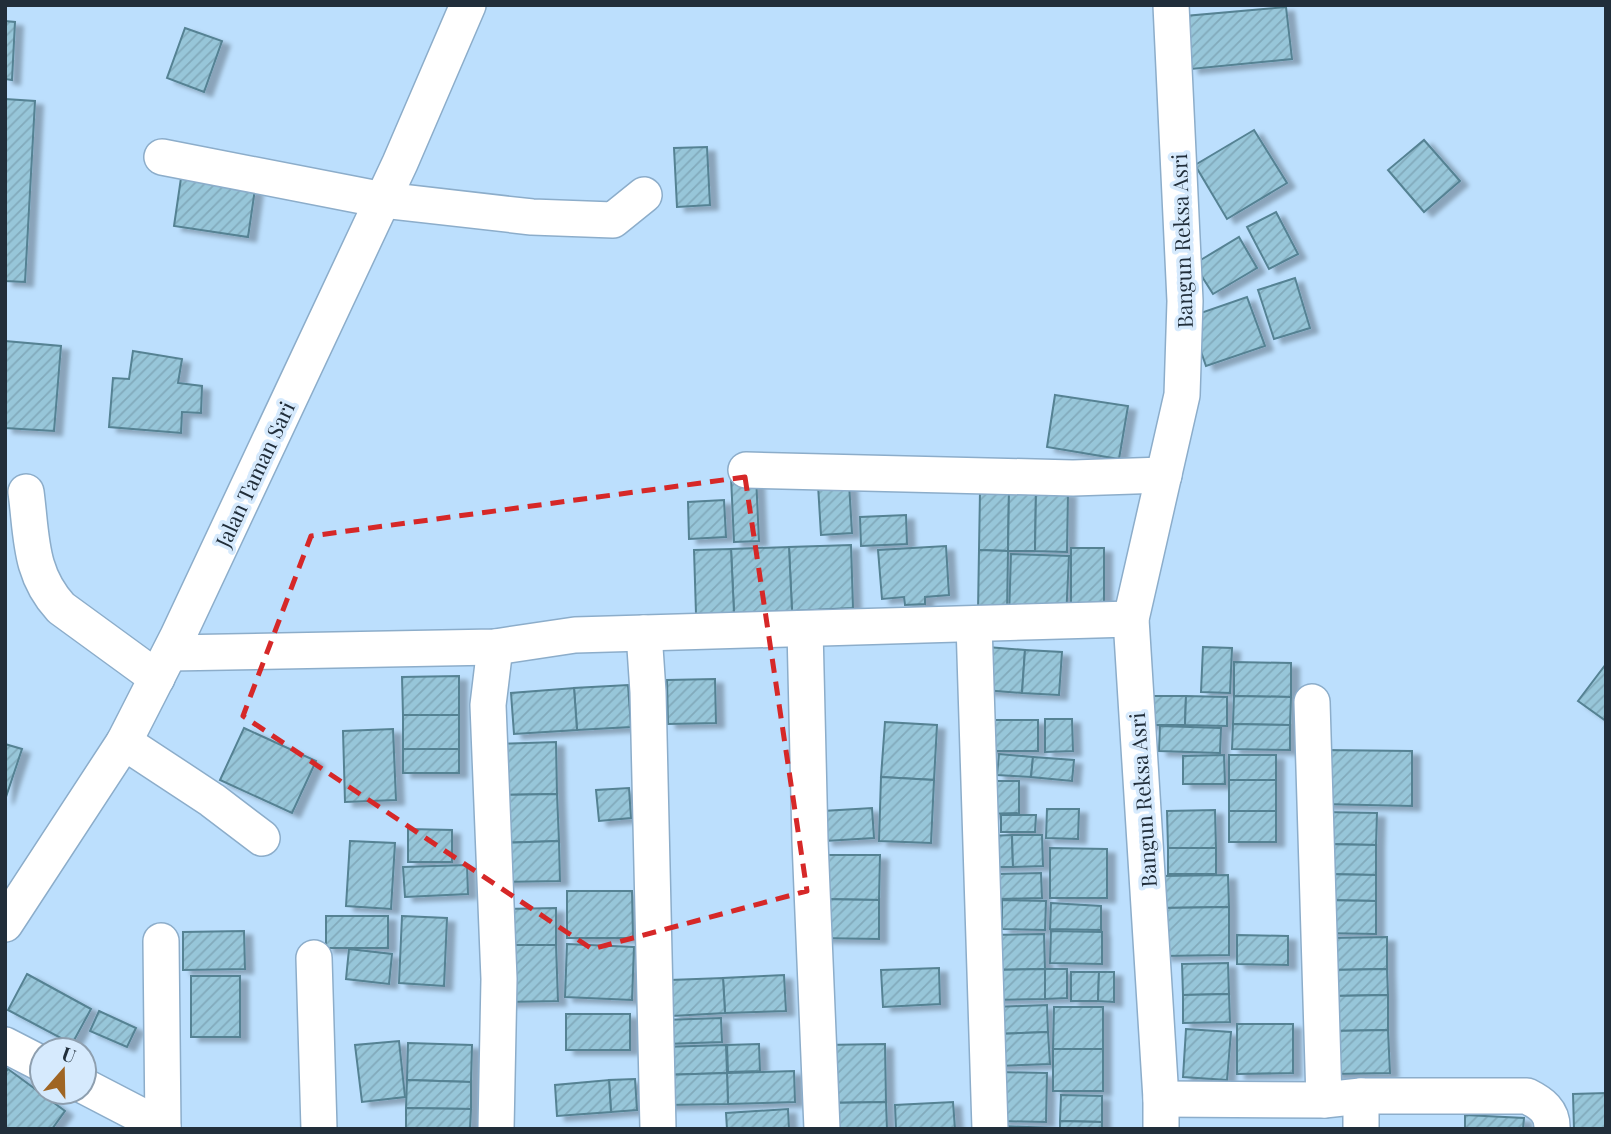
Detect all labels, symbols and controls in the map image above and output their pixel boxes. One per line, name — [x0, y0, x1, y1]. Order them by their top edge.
street label: Bangun Reksa Asri — [1164, 153, 1198, 329]
street label: Jalan Taman Sari — [208, 397, 300, 552]
street label: Bangun Reksa Asri — [1122, 712, 1162, 888]
north arrow — [28, 1036, 98, 1106]
text: U — [59, 1040, 80, 1069]

